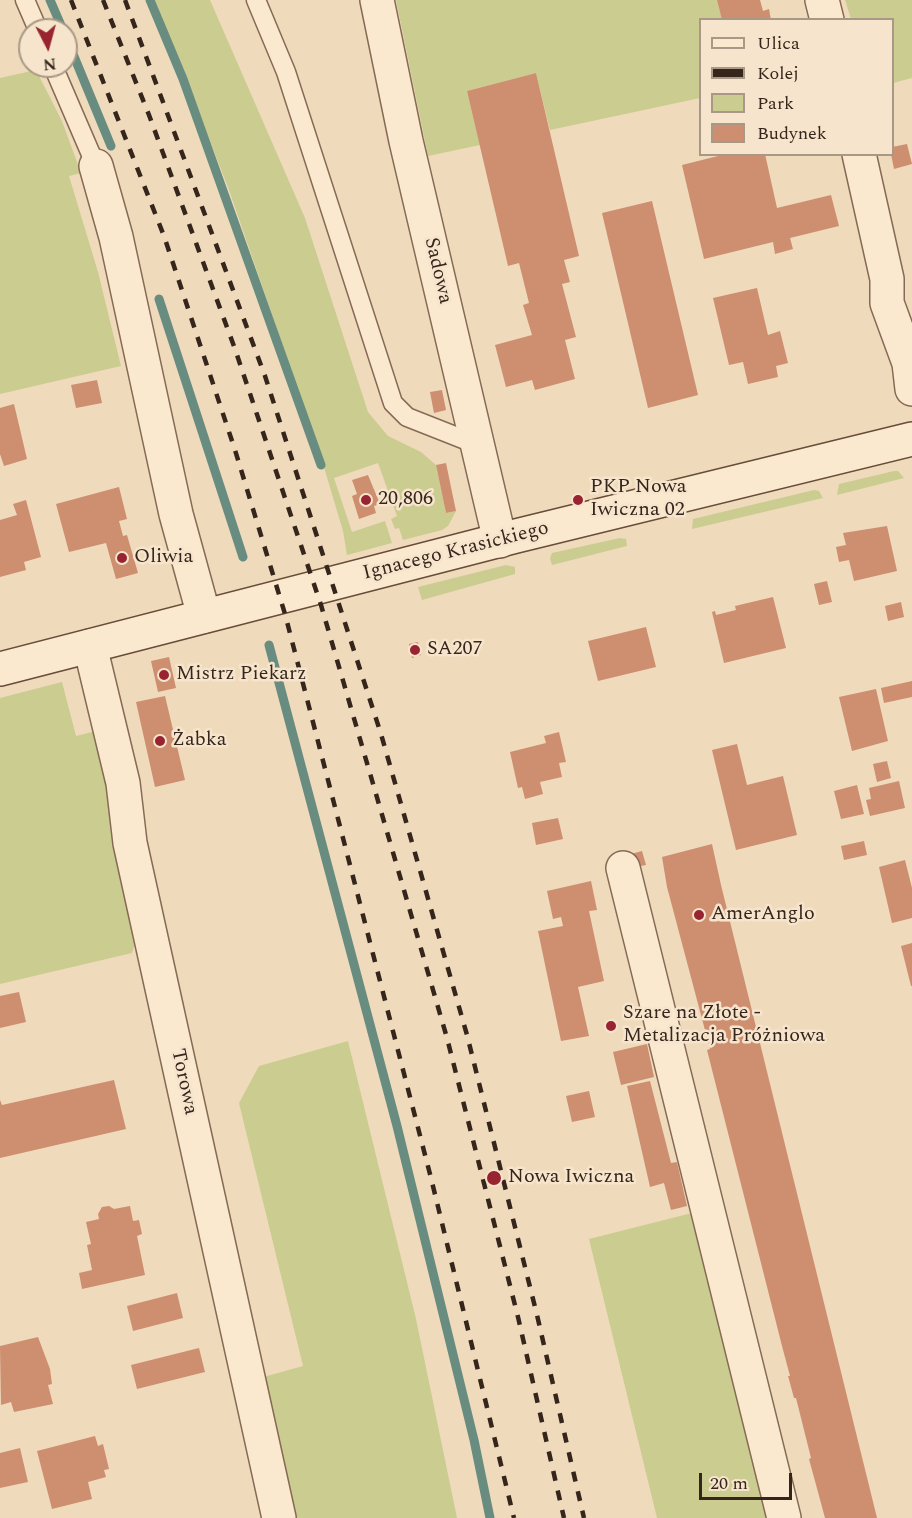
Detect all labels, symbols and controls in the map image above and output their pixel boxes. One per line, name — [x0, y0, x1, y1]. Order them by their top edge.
north arrow — [18, 18, 78, 78]
legend — [699, 18, 894, 156]
text: Ulica — [757, 30, 800, 57]
text: N — [42, 51, 57, 77]
text: Kolej — [757, 60, 799, 87]
text: Park — [757, 90, 794, 117]
text: Budynek — [757, 120, 827, 147]
street label: Sadowa — [418, 235, 456, 307]
place label: PKP Nowa Iwiczna 02 — [590, 476, 687, 523]
place label: 20,806 — [378, 488, 433, 512]
marker: 20,806 — [359, 493, 373, 507]
marker: PKP Nowa Iwiczna 02 — [571, 493, 585, 507]
street label: Ignacego Krasickiego — [361, 517, 551, 587]
place label: Oliwia — [134, 546, 193, 570]
marker: Oliwia — [115, 551, 129, 565]
place label: SA207 — [427, 638, 482, 662]
marker: SA207 — [408, 643, 422, 657]
place label: Mistrz Piekarz — [176, 663, 307, 687]
marker: Mistrz Piekarz — [157, 668, 171, 682]
place label: Żabka — [172, 729, 226, 753]
marker: Żabka — [153, 734, 167, 748]
place label: AmerAnglo — [711, 903, 815, 927]
marker: AmerAnglo — [692, 908, 706, 922]
place label: Szare na Złote - Metalizacja Próżniowa — [623, 1002, 825, 1049]
marker: Szare na Złote - Metalizacja Próżniowa — [604, 1019, 618, 1033]
street label: Torowa — [164, 1047, 202, 1117]
place label: Nowa Iwiczna — [508, 1166, 634, 1190]
marker: Nowa Iwiczna — [485, 1169, 503, 1187]
scale bar — [702, 1461, 795, 1499]
text: 20 m — [710, 1470, 748, 1497]

